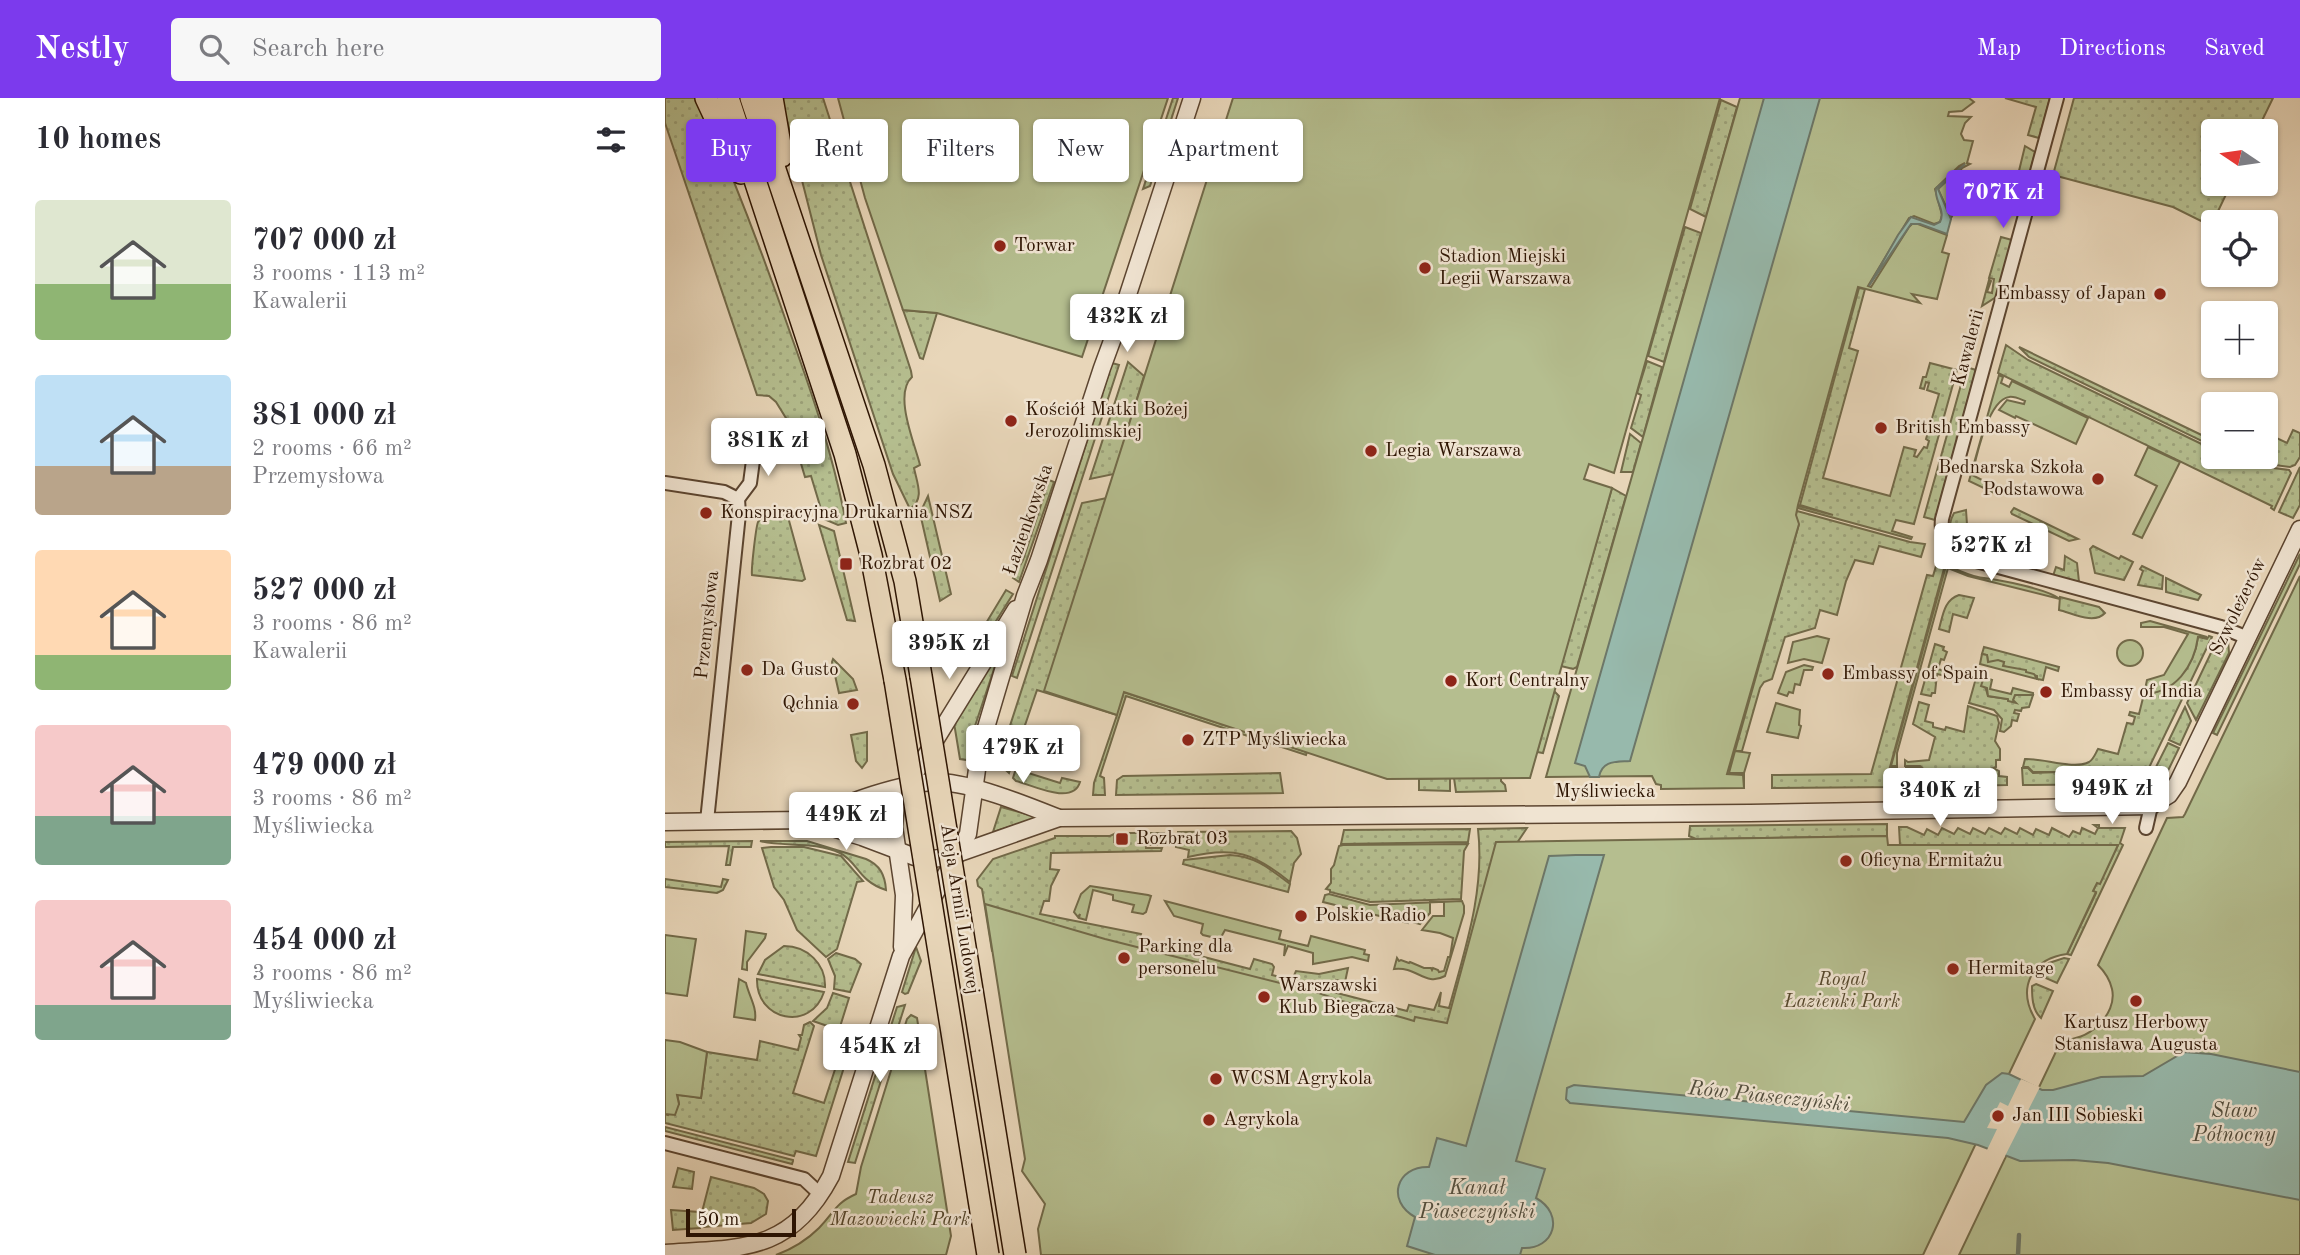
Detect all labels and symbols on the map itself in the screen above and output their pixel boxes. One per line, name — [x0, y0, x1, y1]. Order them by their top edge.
north arrow — [2201, 119, 2279, 196]
pin: 707K zł — [1938, 170, 2068, 230]
place label: Torwar — [1014, 237, 1075, 256]
marker: Torwar — [992, 238, 1008, 254]
place label: Stadion Miejski Legii Warszawa — [1439, 248, 1572, 289]
marker: Stadion Miejski Legii Warszawa — [1417, 260, 1433, 276]
place label: Embassy of Japan — [1997, 285, 2146, 304]
marker: Embassy of Japan — [2152, 286, 2168, 302]
pin: 432K zł — [1062, 294, 1192, 354]
street label: Kawalerii — [1950, 308, 1988, 388]
place label: Kościół Matki Bożej Jerozolimskiej — [1025, 401, 1188, 442]
marker: Kościół Matki Bożej Jerozolimskiej — [1003, 413, 1019, 429]
pin: 381K zł — [703, 418, 833, 478]
place label: British Embassy — [1895, 419, 2031, 438]
marker: British Embassy — [1873, 420, 1889, 436]
place label: Legia Warszawa — [1385, 442, 1522, 461]
marker: Legia Warszawa — [1363, 443, 1379, 459]
place label: Bednarska Szkoła Podstawowa — [1938, 459, 2085, 500]
street label: Łazienkowska — [1001, 461, 1057, 578]
marker: Bednarska Szkoła Podstawowa — [2090, 471, 2106, 487]
place label: Konspiracyjna Drukarnia NSZ — [720, 504, 973, 523]
marker: Konspiracyjna Drukarnia NSZ — [698, 505, 714, 521]
pin: 527K zł — [1926, 524, 2056, 583]
place label: Rozbrat 02 — [860, 555, 952, 574]
street label: Szwoleżerów — [2207, 555, 2271, 659]
marker: Rozbrat 02 — [838, 556, 854, 572]
street label: Przemysłowa — [693, 569, 723, 680]
pin: 395K zł — [884, 622, 1014, 681]
place label: Da Gusto — [761, 661, 839, 680]
marker: Da Gusto — [739, 662, 755, 678]
place label: Embassy of Spain — [1842, 665, 1989, 684]
marker: Embassy of Spain — [1820, 666, 1836, 682]
place label: Kort Centralny — [1465, 672, 1590, 691]
marker: Kort Centralny — [1443, 673, 1459, 689]
place label: Embassy of India — [2060, 683, 2203, 702]
marker: Embassy of India — [2038, 684, 2054, 700]
place label: Qchnia — [782, 695, 840, 714]
marker: Qchnia — [845, 696, 861, 712]
pin: 479K zł — [958, 726, 1088, 785]
place label: ZTP Myśliwiecka — [1202, 731, 1347, 750]
marker: ZTP Myśliwiecka — [1180, 732, 1196, 748]
pin: 949K zł — [2047, 766, 2177, 826]
pin: 340K zł — [1875, 768, 2005, 828]
street label: Myśliwiecka — [1555, 783, 1656, 802]
pin: 449K zł — [781, 792, 911, 852]
street label: Aleja Armii Ludowej — [936, 822, 982, 996]
place label: Rozbrat 03 — [1136, 830, 1228, 849]
marker: Rozbrat 03 — [1114, 831, 1130, 847]
place label: Oficyna Ermitażu — [1860, 852, 2002, 871]
marker: Oficyna Ermitażu — [1838, 853, 1854, 869]
place label: Polskie Radio — [1315, 907, 1426, 926]
marker: Polskie Radio — [1293, 908, 1309, 924]
place label: Parking dla personelu — [1138, 938, 1233, 979]
marker: Parking dla personelu — [1116, 950, 1132, 966]
place label: Hermitage — [1967, 960, 2054, 979]
marker: Hermitage — [1945, 961, 1961, 977]
park label: Royal Łazienki Park — [1783, 971, 1900, 1012]
place label: Warszawski Klub Biegacza — [1278, 977, 1396, 1018]
marker: Warszawski Klub Biegacza — [1256, 989, 1272, 1005]
marker: Kartusz Herbowy Stanisława Augusta — [2128, 993, 2144, 1009]
place label: Kartusz Herbowy Stanisława Augusta — [2054, 1014, 2219, 1055]
pin: 454K zł — [815, 1024, 945, 1084]
place label: WCSM Agrykola — [1230, 1070, 1373, 1089]
marker: WCSM Agrykola — [1208, 1071, 1224, 1087]
water label: Rów Piaseczyński — [1686, 1078, 1851, 1116]
water label: Staw Północny — [2192, 1101, 2276, 1146]
place label: Jan III Sobieski — [2012, 1107, 2143, 1126]
marker: Jan III Sobieski — [1990, 1108, 2006, 1124]
place label: Agrykola — [1223, 1111, 1300, 1130]
marker: Agrykola — [1201, 1112, 1217, 1128]
water label: Kanał Piaseczyński — [1418, 1178, 1535, 1223]
park label: Tadeusz Mazowiecki Park — [829, 1189, 970, 1230]
scale bar — [686, 1206, 796, 1238]

